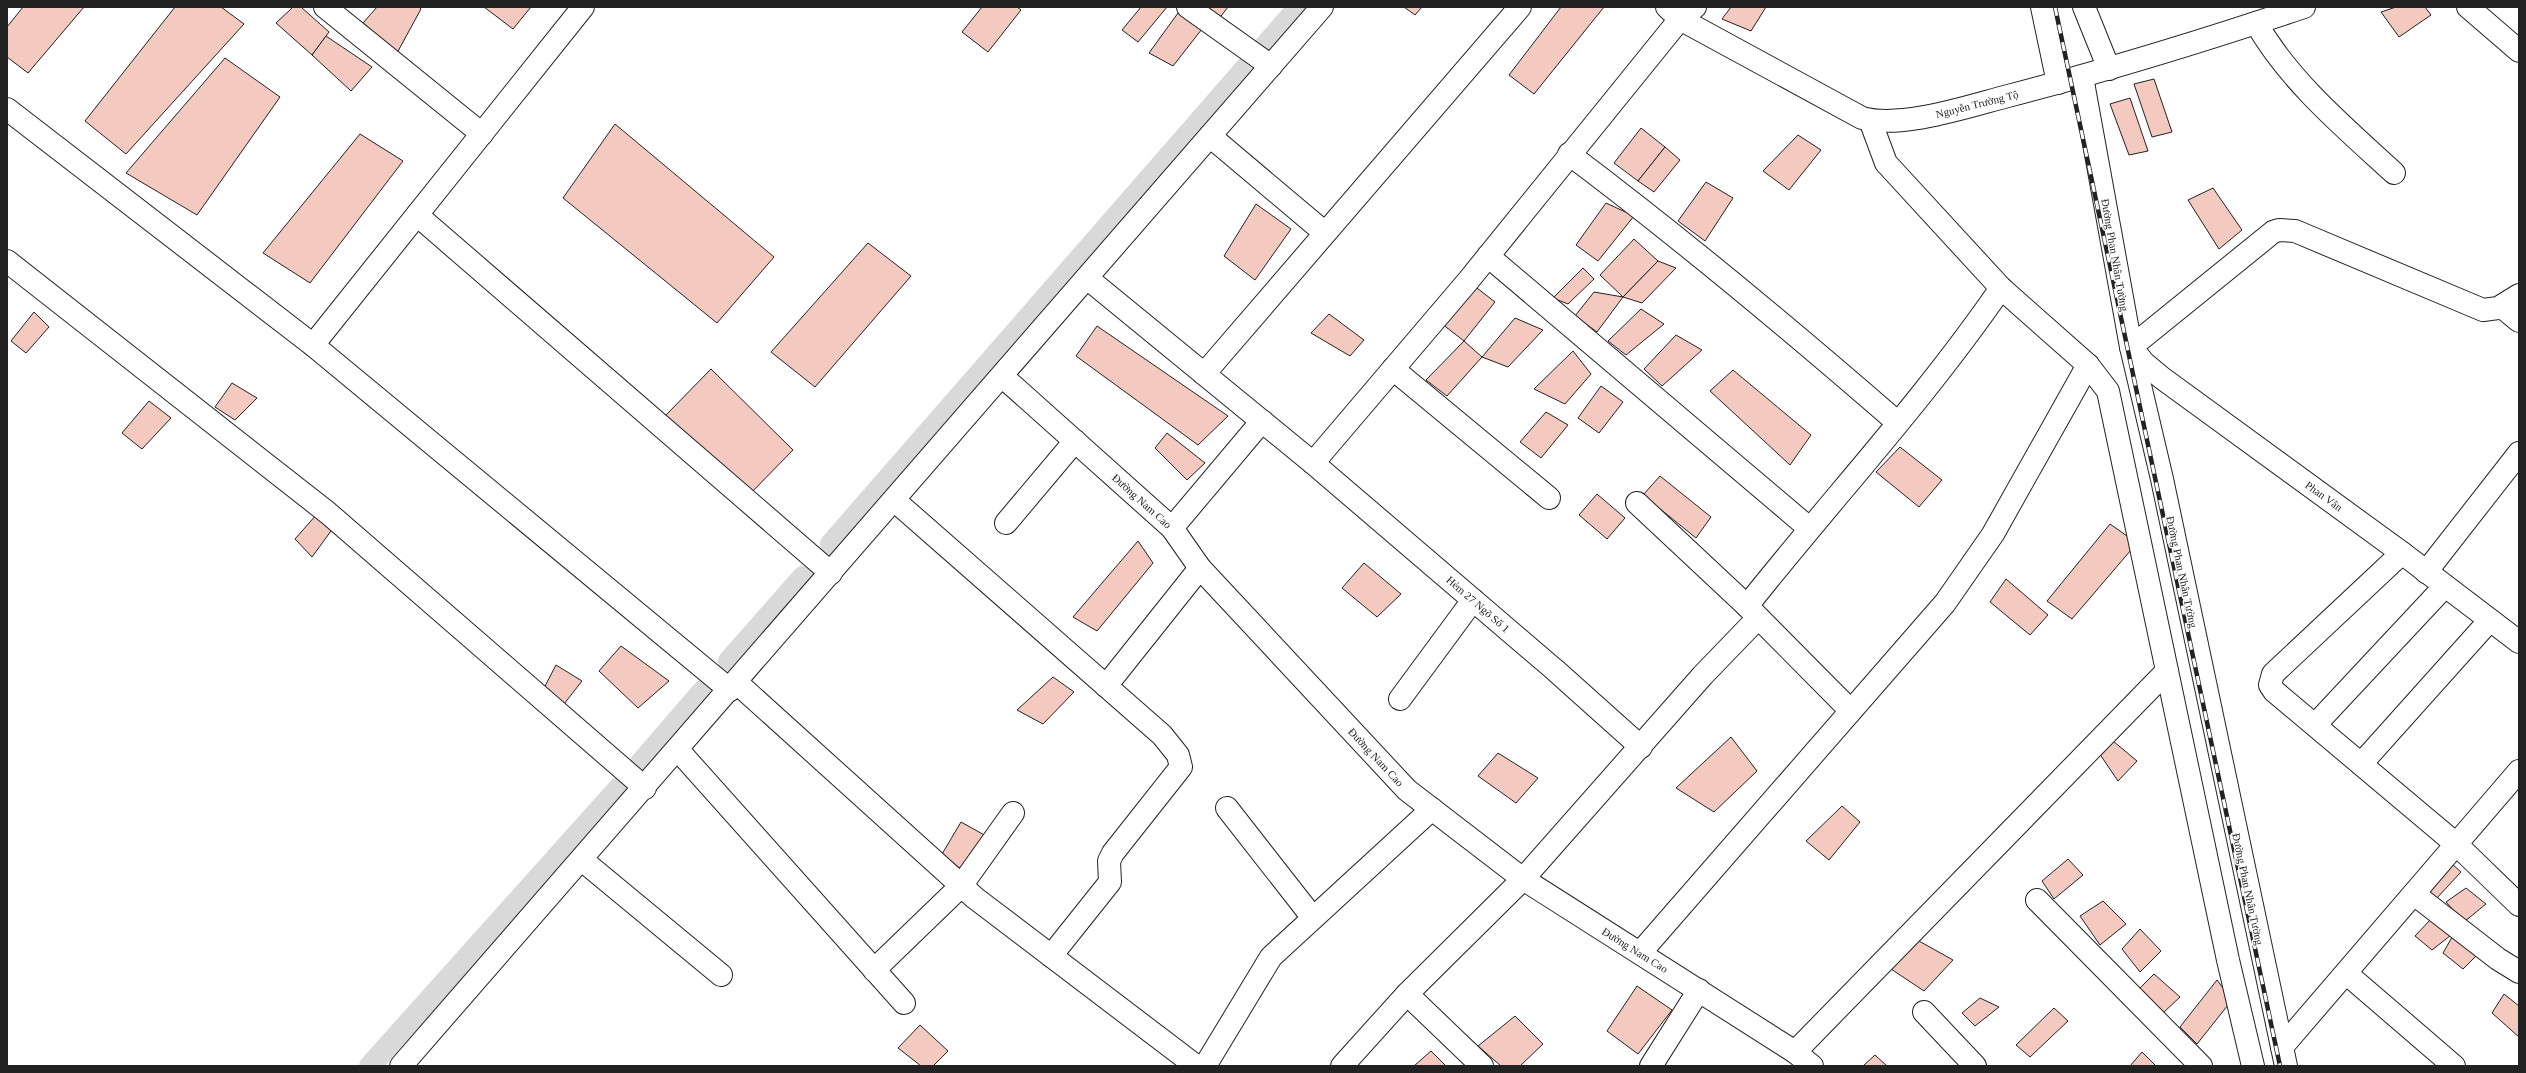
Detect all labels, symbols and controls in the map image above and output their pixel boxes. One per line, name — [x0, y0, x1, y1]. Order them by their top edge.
street label: Nguyễn Trường Tộ — [1934, 88, 2020, 120]
street label: Đường Phan Nhân Tường — [2099, 198, 2131, 313]
street label: Đường Nam Cao — [1110, 471, 1174, 531]
street label: Phan Vân — [2303, 479, 2345, 514]
street label: Đường Phan Nhân Tường — [2164, 515, 2200, 630]
street label: Hẻm 27 Ngõ Số 1 — [1444, 573, 1512, 635]
street label: Đường Nam Cao — [1346, 725, 1406, 789]
street label: Đường Phan Nhân Tường — [2230, 832, 2266, 947]
street label: Đường Nam Cao — [1600, 925, 1671, 975]

